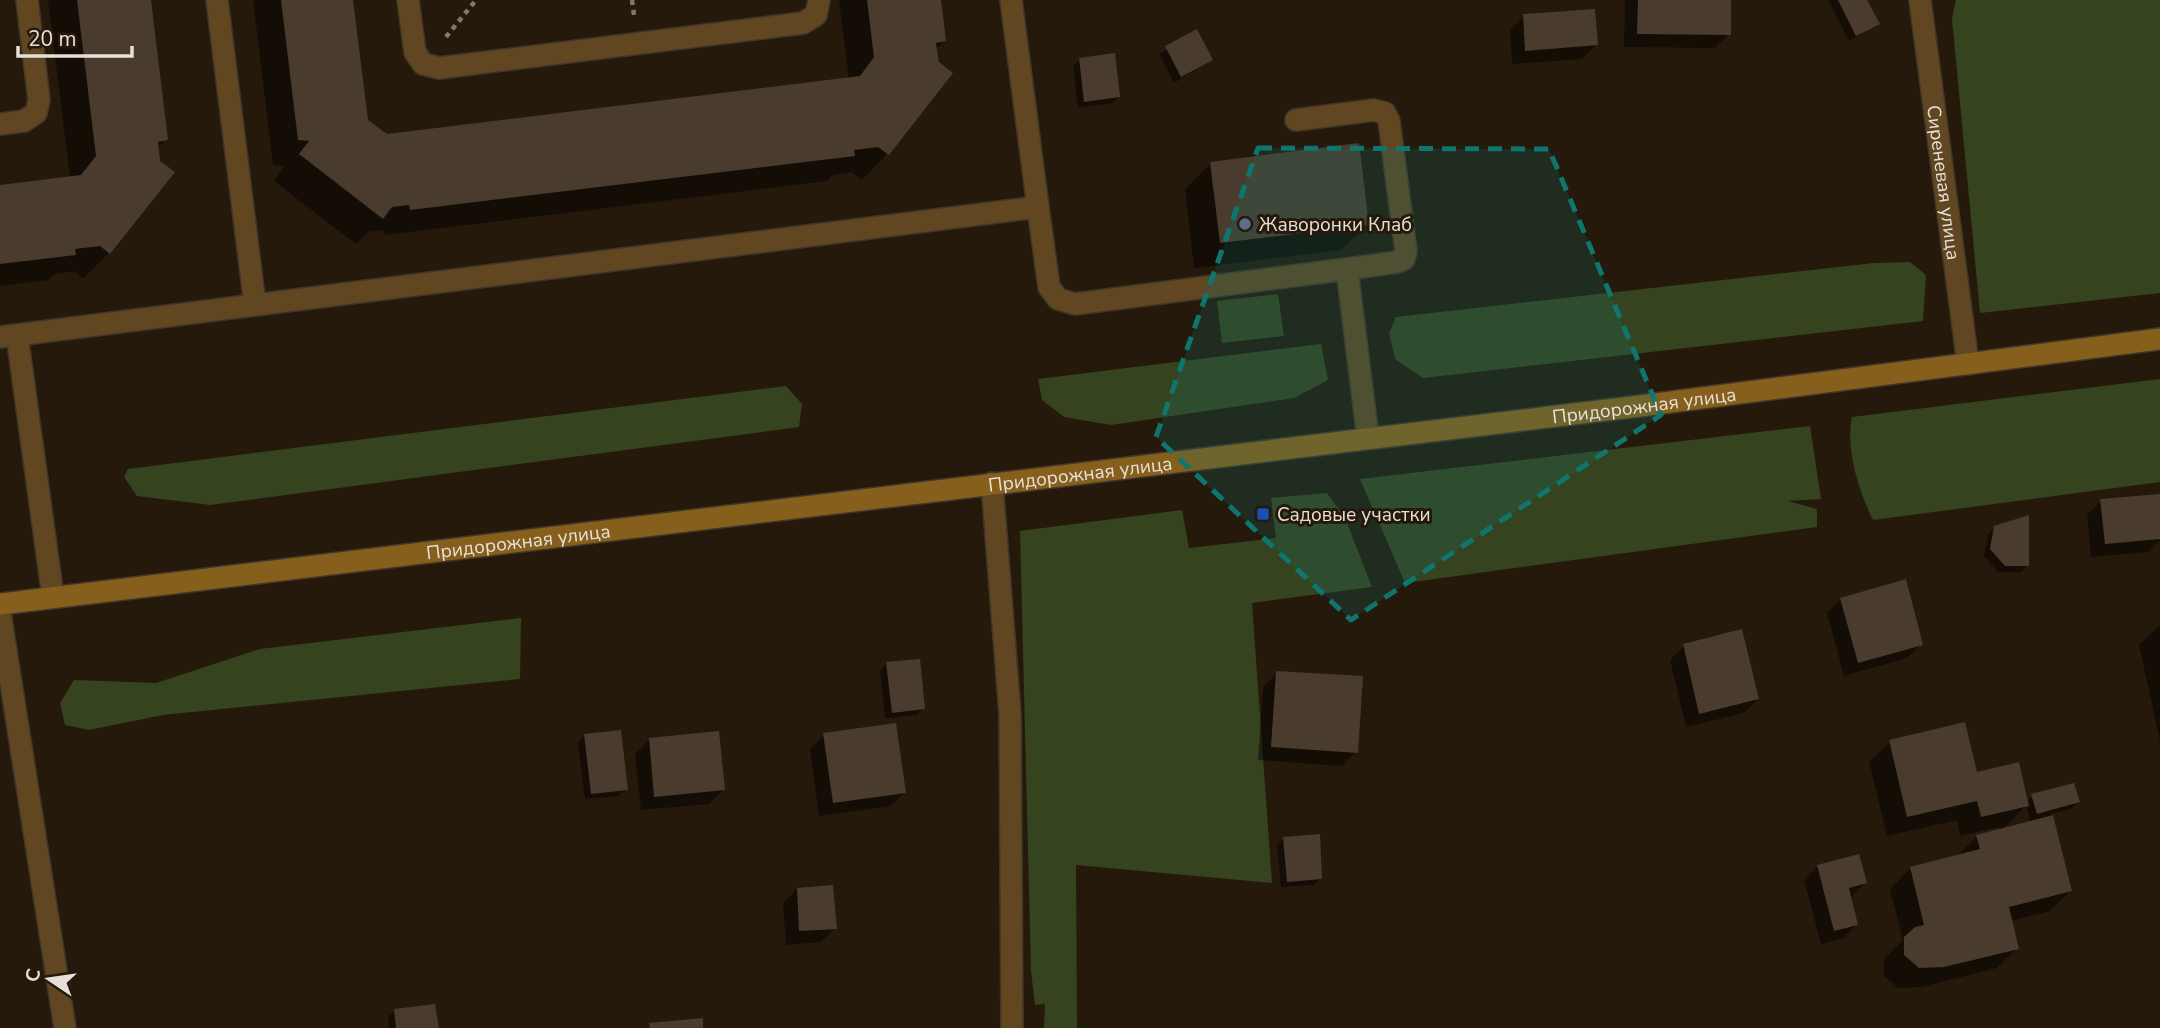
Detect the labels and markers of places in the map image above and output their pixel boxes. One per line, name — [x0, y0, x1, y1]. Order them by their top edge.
place label: Жаворонки Клаб — [1259, 212, 1412, 238]
marker: Жаворонки Клаб — [1237, 216, 1253, 232]
place label: Садовые участки — [1277, 502, 1430, 528]
marker: Садовые участки — [1255, 506, 1271, 522]

